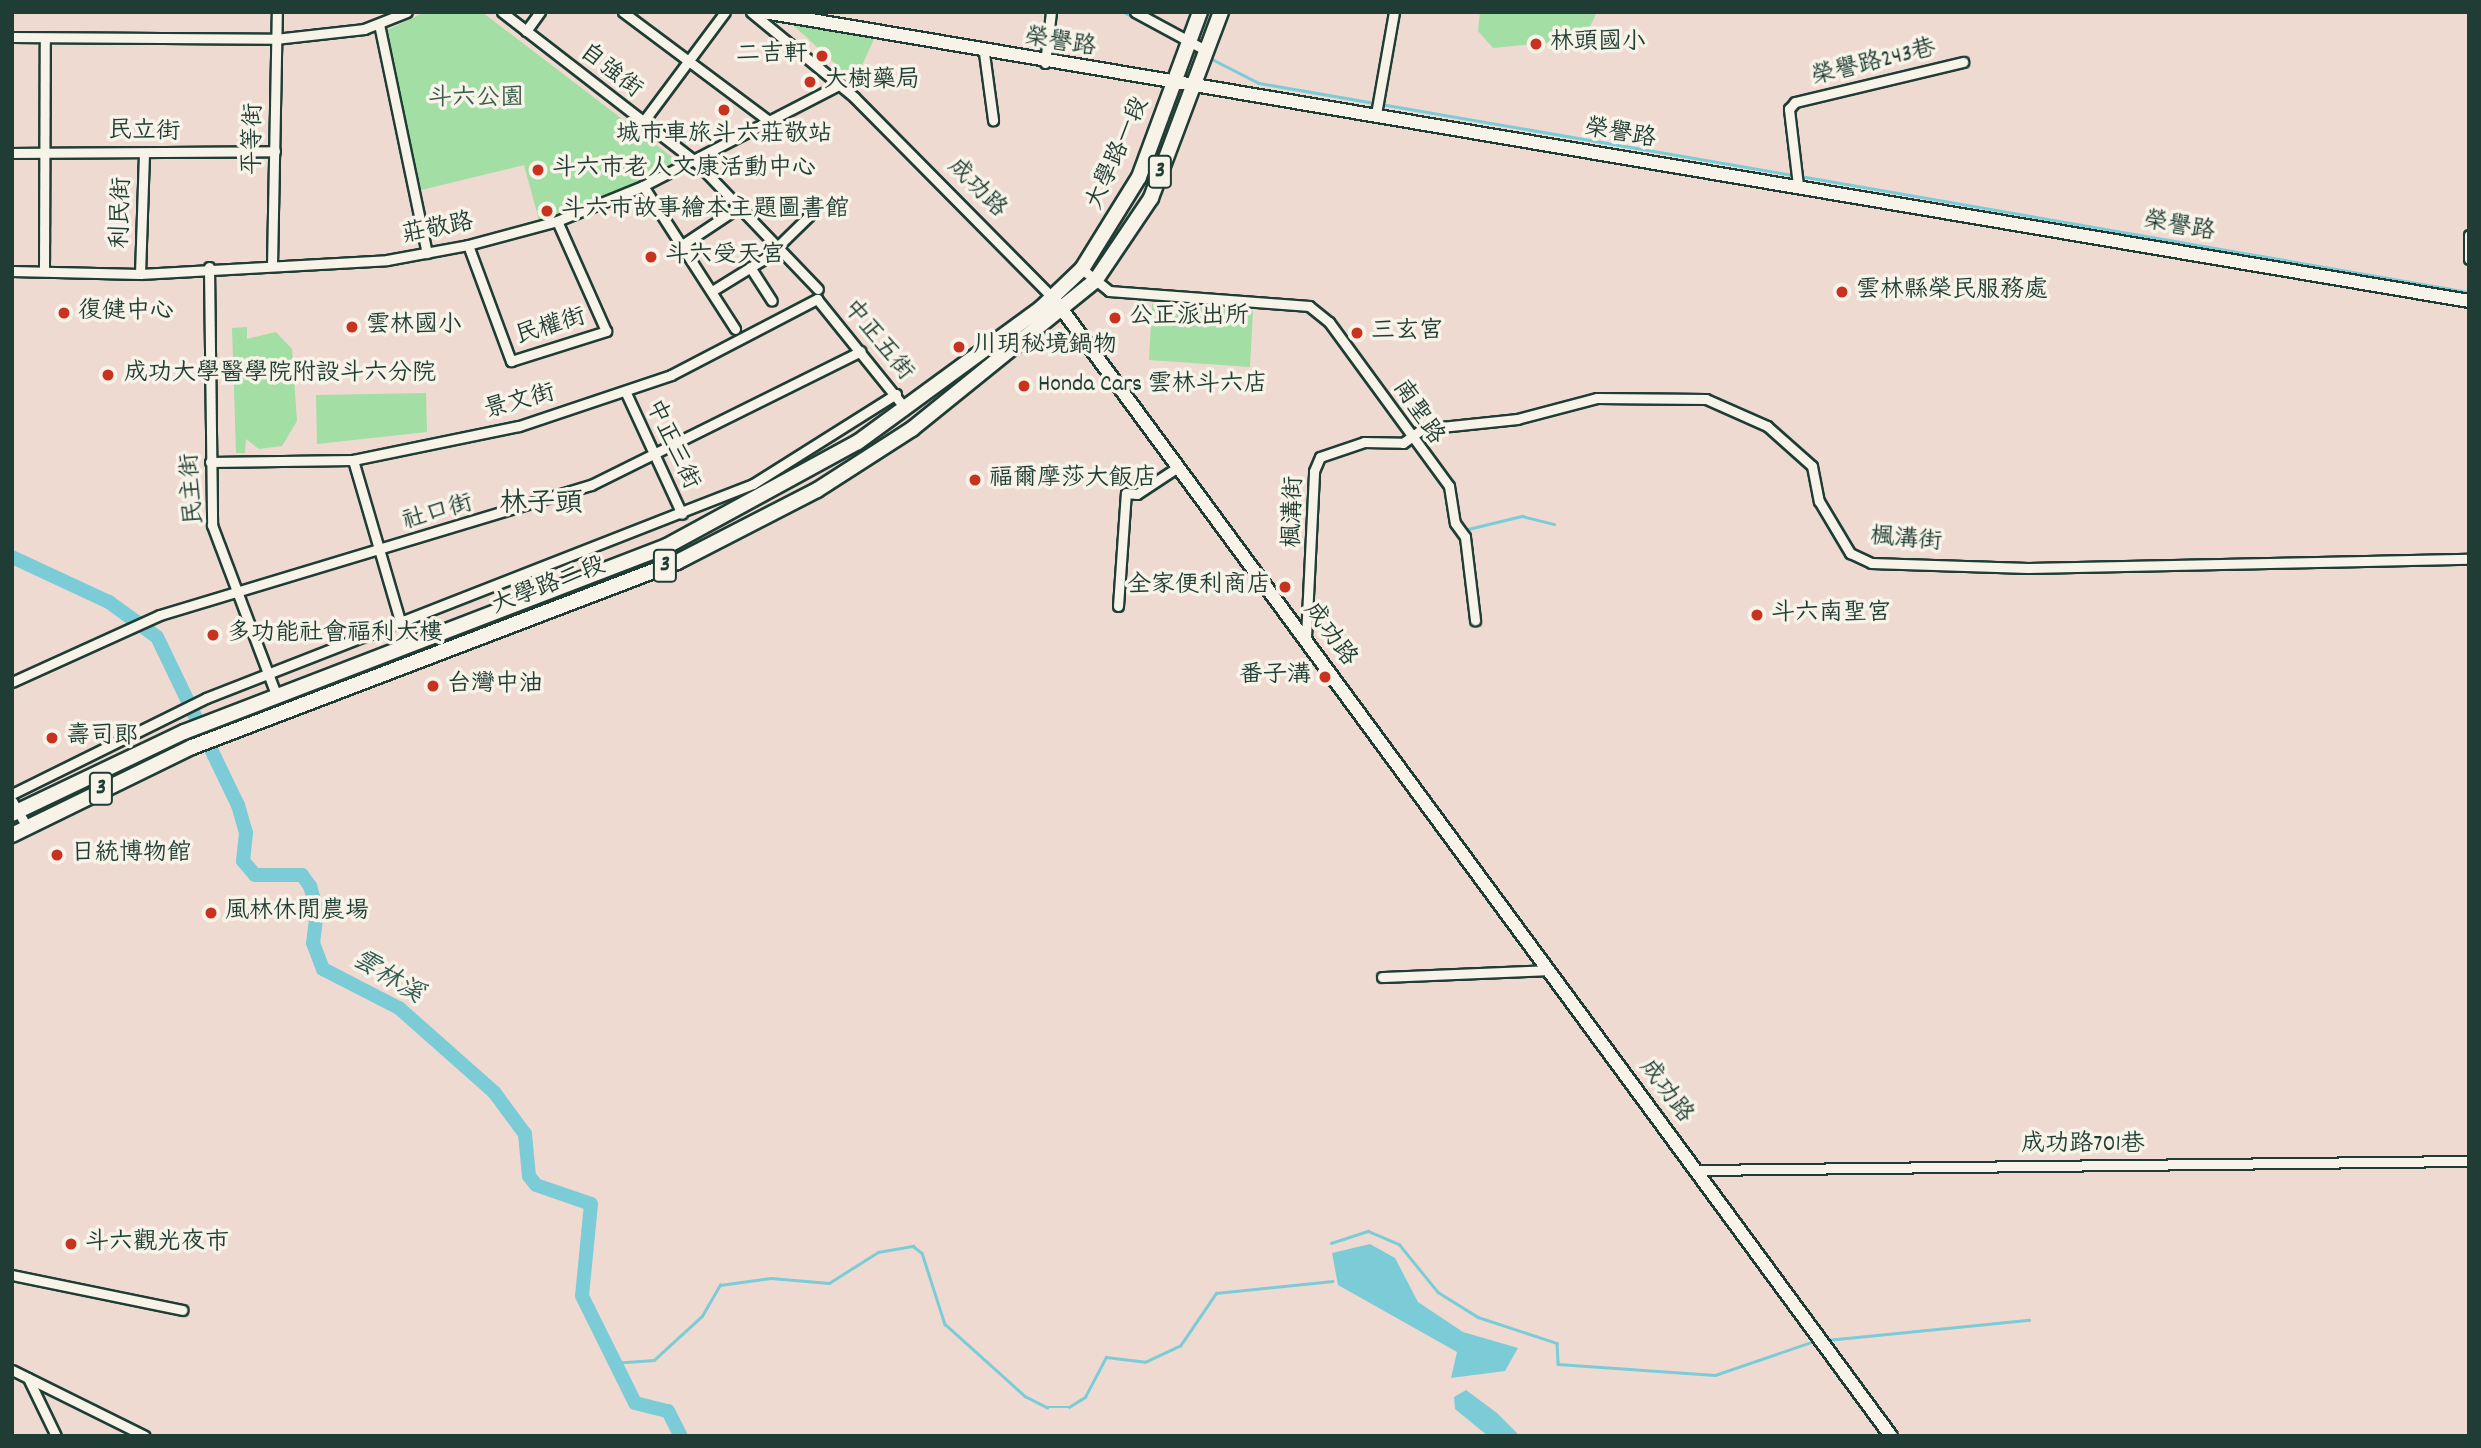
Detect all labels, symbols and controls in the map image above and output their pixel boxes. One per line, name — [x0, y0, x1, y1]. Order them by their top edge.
street label: 榮譽路 — [1022, 24, 1098, 64]
place label: 林頭國小 — [1550, 30, 1646, 58]
street label: 榮譽路243巷 — [1809, 35, 1939, 93]
marker: 林頭國小 — [1528, 36, 1544, 52]
street label: 自強街 — [573, 38, 647, 106]
place label: 二吉軒 — [736, 42, 808, 70]
marker: 二吉軒 — [814, 48, 830, 64]
place label: 大樹藥局 — [824, 68, 920, 96]
marker: 大樹藥局 — [802, 74, 818, 90]
park label: 斗六公園 — [428, 86, 524, 114]
street label: 大學路一段 — [1081, 93, 1157, 215]
marker: 城市車旅斗六莊敬站 — [716, 102, 732, 118]
street label: 平等街 — [240, 103, 270, 175]
street label: 榮譽路 — [1582, 115, 1658, 155]
street label: 民立街 — [108, 118, 180, 148]
place label: 城市車旅斗六莊敬站 — [616, 122, 832, 150]
street label: 成功路 — [940, 153, 1012, 225]
road number: 3 — [1148, 153, 1172, 192]
place label: 斗六市老人文康活動中心 — [552, 156, 816, 184]
marker: 斗六市老人文康活動中心 — [530, 162, 546, 178]
street label: 利民街 — [107, 177, 139, 249]
place label: 斗六市故事繪本主題圖書館 — [561, 197, 849, 225]
marker: 斗六市故事繪本主題圖書館 — [539, 203, 555, 219]
street label: 榮譽路 — [2141, 208, 2217, 248]
street label: 莊敬路 — [400, 209, 476, 251]
place label: 斗六受天宮 — [665, 243, 785, 271]
marker: 斗六受天宮 — [643, 249, 659, 265]
place label: 雲林縣榮民服務處 — [1856, 278, 2048, 306]
marker: 雲林縣榮民服務處 — [1834, 284, 1850, 300]
street label: 中正五街 — [836, 295, 918, 387]
place label: 復健中心 — [78, 299, 174, 327]
street label: 民權街 — [512, 304, 590, 352]
place label: 公正派出所 — [1129, 304, 1249, 332]
marker: 復健中心 — [56, 305, 72, 321]
marker: 公正派出所 — [1107, 310, 1123, 326]
place label: 雲林國小 — [366, 313, 462, 341]
marker: 雲林國小 — [344, 319, 360, 335]
place label: 三玄宮 — [1371, 319, 1443, 347]
marker: 三玄宮 — [1349, 325, 1365, 341]
place label: 川玥秘境鍋物 — [973, 333, 1117, 361]
marker: 川玥秘境鍋物 — [951, 339, 967, 355]
place label: 成功大學醫學院附設斗六分院 — [124, 361, 436, 389]
marker: 成功大學醫學院附設斗六分院 — [98, 365, 118, 385]
place label: Honda Cars 雲林斗六店 — [1038, 372, 1268, 400]
street label: 南聖路 — [1385, 375, 1449, 451]
marker: Honda Cars 雲林斗六店 — [1016, 378, 1032, 394]
street label: 景文街 — [481, 380, 559, 426]
street label: 中正三街 — [638, 395, 704, 495]
street label: 民主街 — [177, 452, 211, 526]
place label: 福爾摩莎大飯店 — [989, 466, 1157, 494]
marker: 福爾摩莎大飯店 — [967, 472, 983, 488]
street label: 楓溝街 — [1279, 476, 1311, 548]
district label: 林子頭 — [499, 489, 583, 523]
street label: 社口街 — [399, 490, 477, 538]
street label: 楓溝街 — [1869, 524, 1943, 558]
road number: 3 — [653, 546, 677, 586]
street label: 大學路二段 — [488, 552, 610, 622]
place label: 全家便利商店 — [1127, 573, 1271, 601]
marker: 全家便利商店 — [1277, 579, 1293, 595]
street label: 成功路 — [1296, 597, 1362, 673]
place label: 斗六南聖宮 — [1771, 601, 1891, 629]
marker: 斗六南聖宮 — [1749, 607, 1765, 623]
place label: 多功能社會福利大樓 — [227, 621, 443, 649]
marker: 多功能社會福利大樓 — [205, 627, 221, 643]
place label: 番子溝 — [1239, 663, 1311, 691]
marker: 番子溝 — [1317, 669, 1333, 685]
place label: 台灣中油 — [447, 672, 543, 700]
marker: 台灣中油 — [425, 678, 441, 694]
place label: 壽司郎 — [66, 724, 138, 752]
marker: 壽司郎 — [44, 730, 60, 746]
road number: 3 — [89, 769, 113, 808]
place label: 日統博物館 — [71, 841, 191, 869]
marker: 日統博物館 — [49, 847, 65, 863]
place label: 風林休閒農場 — [225, 899, 369, 927]
marker: 風林休閒農場 — [203, 905, 219, 921]
water label: 雲林溪 — [346, 945, 428, 1011]
street label: 成功路 — [1632, 1055, 1698, 1129]
street label: 成功路701巷 — [2021, 1132, 2145, 1160]
place label: 斗六觀光夜市 — [85, 1230, 229, 1258]
marker: 斗六觀光夜市 — [63, 1236, 79, 1252]

